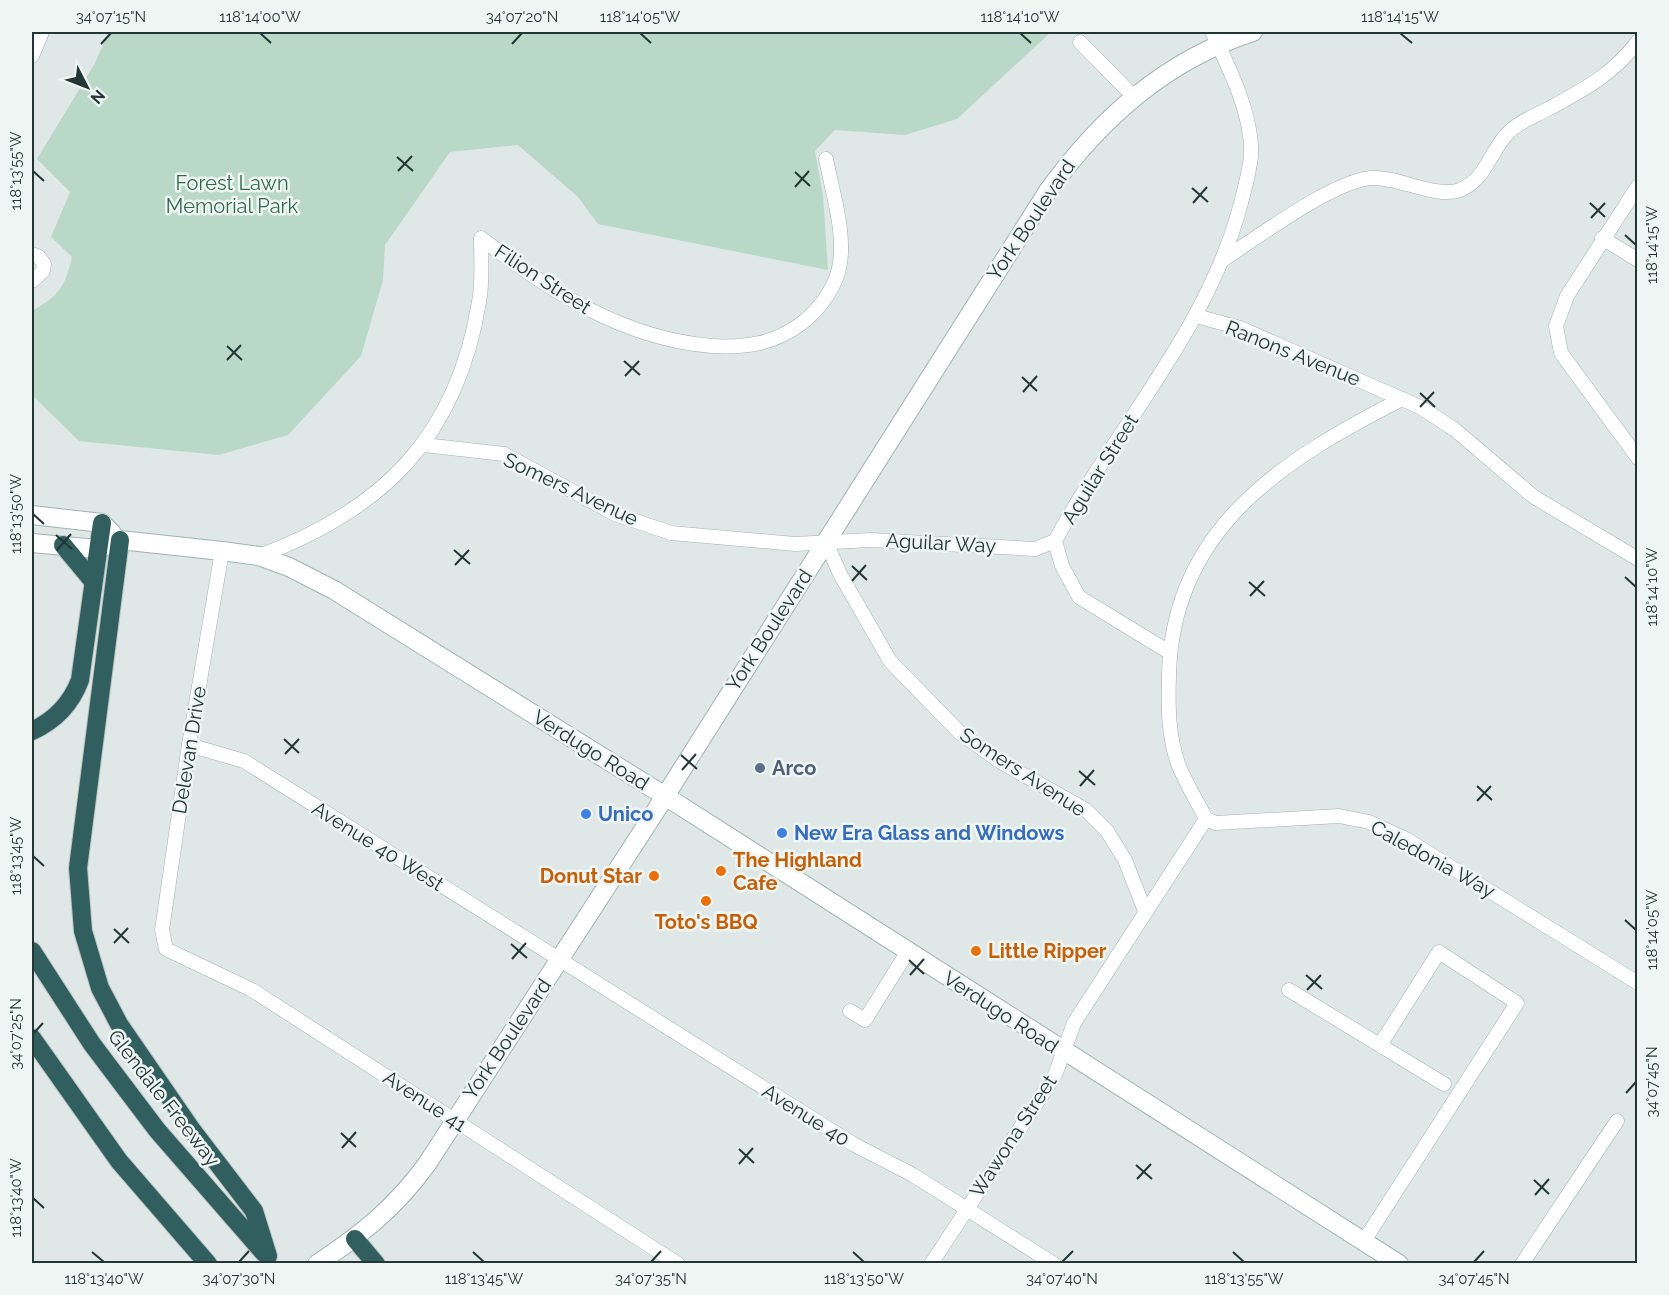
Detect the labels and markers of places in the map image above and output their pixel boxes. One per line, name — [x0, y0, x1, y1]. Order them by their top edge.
place label: Arco — [772, 756, 816, 780]
marker: Arco — [753, 761, 767, 775]
place label: Unico — [598, 802, 653, 826]
marker: Unico — [579, 807, 593, 821]
place label: New Era Glass and Windows — [794, 821, 1065, 845]
marker: New Era Glass and Windows — [775, 826, 789, 840]
place label: The Highland Cafe — [733, 848, 862, 895]
place label: Donut Star — [540, 864, 642, 888]
marker: The Highland Cafe — [714, 864, 728, 878]
marker: Donut Star — [647, 869, 661, 883]
marker: Toto's BBQ — [699, 894, 713, 908]
place label: Toto's BBQ — [654, 910, 758, 934]
place label: Little Ripper — [988, 939, 1107, 963]
marker: Little Ripper — [969, 944, 983, 958]

